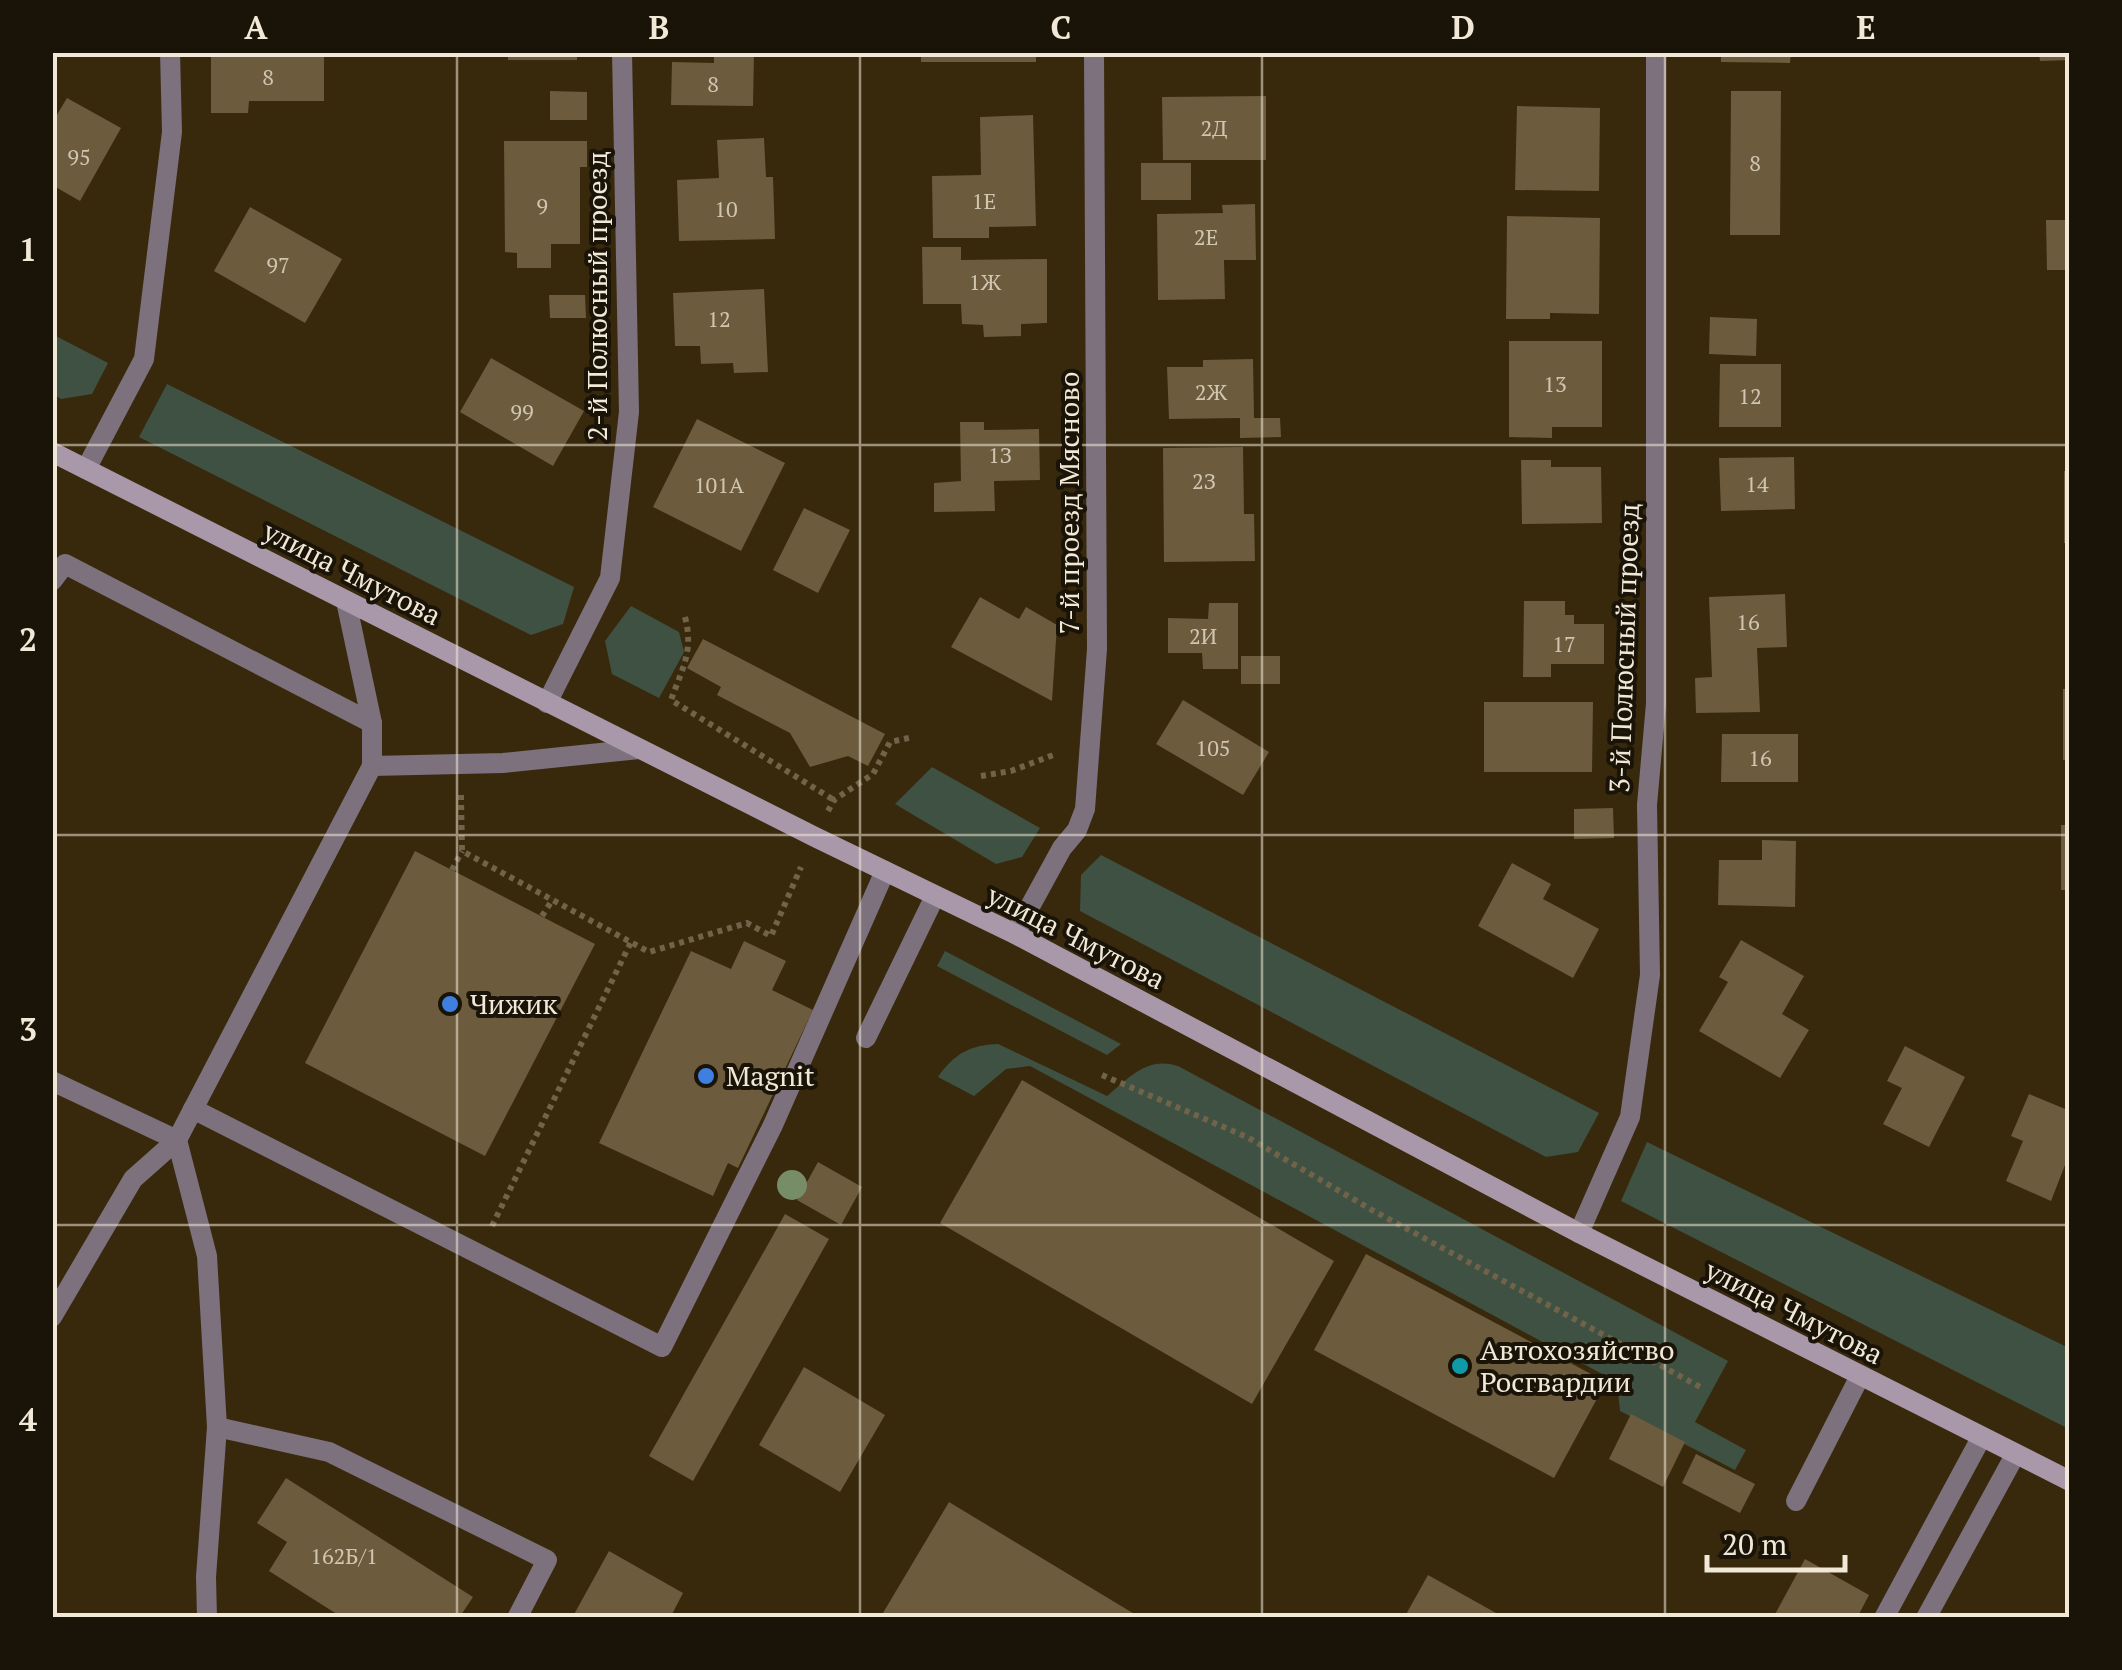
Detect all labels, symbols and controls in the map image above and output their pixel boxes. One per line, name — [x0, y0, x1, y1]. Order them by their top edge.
text: A — [244, 6, 268, 48]
text: B — [649, 6, 669, 48]
text: C — [1051, 6, 1071, 48]
text: D — [1451, 6, 1475, 48]
text: E — [1856, 6, 1876, 48]
house number: 8 — [262, 62, 274, 91]
house number: 8 — [707, 69, 719, 98]
house number: 2Д — [1201, 113, 1227, 142]
house number: 95 — [67, 142, 91, 171]
house number: 8 — [1749, 148, 1761, 177]
street label: 2-й Полюсный проезд — [578, 151, 615, 441]
house number: 1Е — [972, 186, 996, 215]
house number: 9 — [536, 191, 548, 220]
house number: 10 — [714, 194, 738, 223]
house number: 2Е — [1194, 222, 1218, 251]
text: 1 — [19, 228, 37, 270]
house number: 97 — [266, 250, 290, 279]
house number: 1Ж — [969, 267, 1001, 296]
house number: 12 — [707, 304, 731, 333]
house number: 13 — [1543, 369, 1567, 398]
street label: 7-й проезд Мясново — [1050, 371, 1087, 635]
house number: 2Ж — [1195, 377, 1227, 406]
house number: 12 — [1738, 381, 1762, 410]
house number: 99 — [510, 397, 534, 426]
house number: 1З — [988, 440, 1012, 469]
house number: 2З — [1192, 466, 1216, 495]
house number: 14 — [1745, 469, 1769, 498]
house number: 101А — [694, 470, 745, 499]
street label: 3-й Полюсный проезд — [1600, 503, 1647, 793]
street label: улица Чмутова — [256, 511, 447, 633]
house number: 16 — [1736, 607, 1760, 636]
text: 2 — [19, 618, 37, 660]
house number: 2И — [1189, 621, 1217, 650]
house number: 17 — [1552, 629, 1576, 658]
house number: 105 — [1195, 733, 1231, 762]
house number: 16 — [1748, 743, 1772, 772]
street label: улица Чмутова — [980, 875, 1171, 997]
place label: Чижик — [470, 985, 558, 1022]
marker: Чижик — [439, 993, 461, 1015]
text: 3 — [19, 1008, 37, 1050]
place label: Magnit — [726, 1057, 815, 1094]
marker: Magnit — [695, 1065, 717, 1087]
street label: улица Чмутова — [1698, 1250, 1889, 1372]
place label: Автохозяйство Росгвардии — [1480, 1331, 1675, 1400]
marker: Автохозяйство Росгвардии — [1449, 1355, 1471, 1377]
text: 4 — [19, 1398, 37, 1440]
scale bar — [1707, 1510, 1844, 1572]
text: 20 m — [1722, 1524, 1787, 1564]
house number: 162Б/1 — [310, 1541, 378, 1570]

